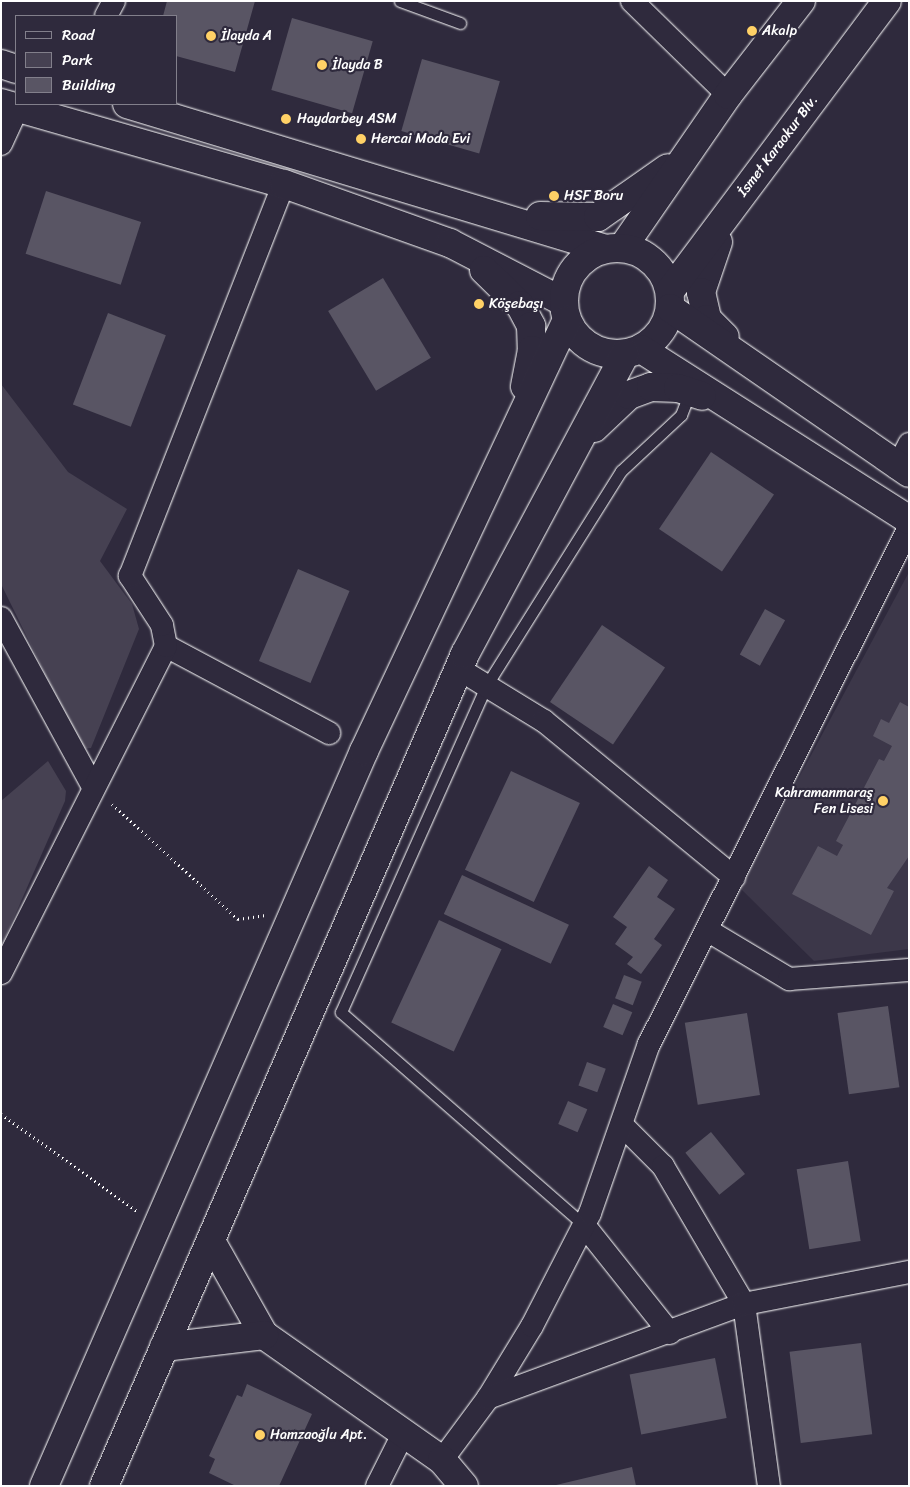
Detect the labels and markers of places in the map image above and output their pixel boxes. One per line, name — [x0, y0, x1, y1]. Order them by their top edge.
place label: Akalp — [762, 23, 797, 39]
marker: Akalp — [746, 25, 758, 37]
place label: İlayda A — [221, 28, 272, 44]
marker: İlayda A — [205, 30, 217, 42]
place label: İlayda B — [332, 57, 383, 73]
marker: İlayda B — [316, 59, 328, 71]
place label: Haydarbey ASM — [297, 111, 397, 127]
marker: Haydarbey ASM — [279, 112, 293, 126]
place label: Hercai Moda Evi — [371, 131, 470, 147]
marker: Hercai Moda Evi — [355, 133, 367, 145]
place label: HSF Boru — [564, 188, 623, 204]
marker: HSF Boru — [548, 190, 560, 202]
place label: Köşebaşı — [489, 296, 543, 312]
marker: Köşebaşı — [473, 298, 485, 310]
place label: Kahramanmaraş Fen Lisesi — [775, 785, 873, 818]
marker: Kahramanmaraş Fen Lisesi — [877, 795, 889, 807]
place label: Hamzaoğlu Apt. — [270, 1427, 367, 1443]
marker: Hamzaoğlu Apt. — [254, 1429, 266, 1441]

